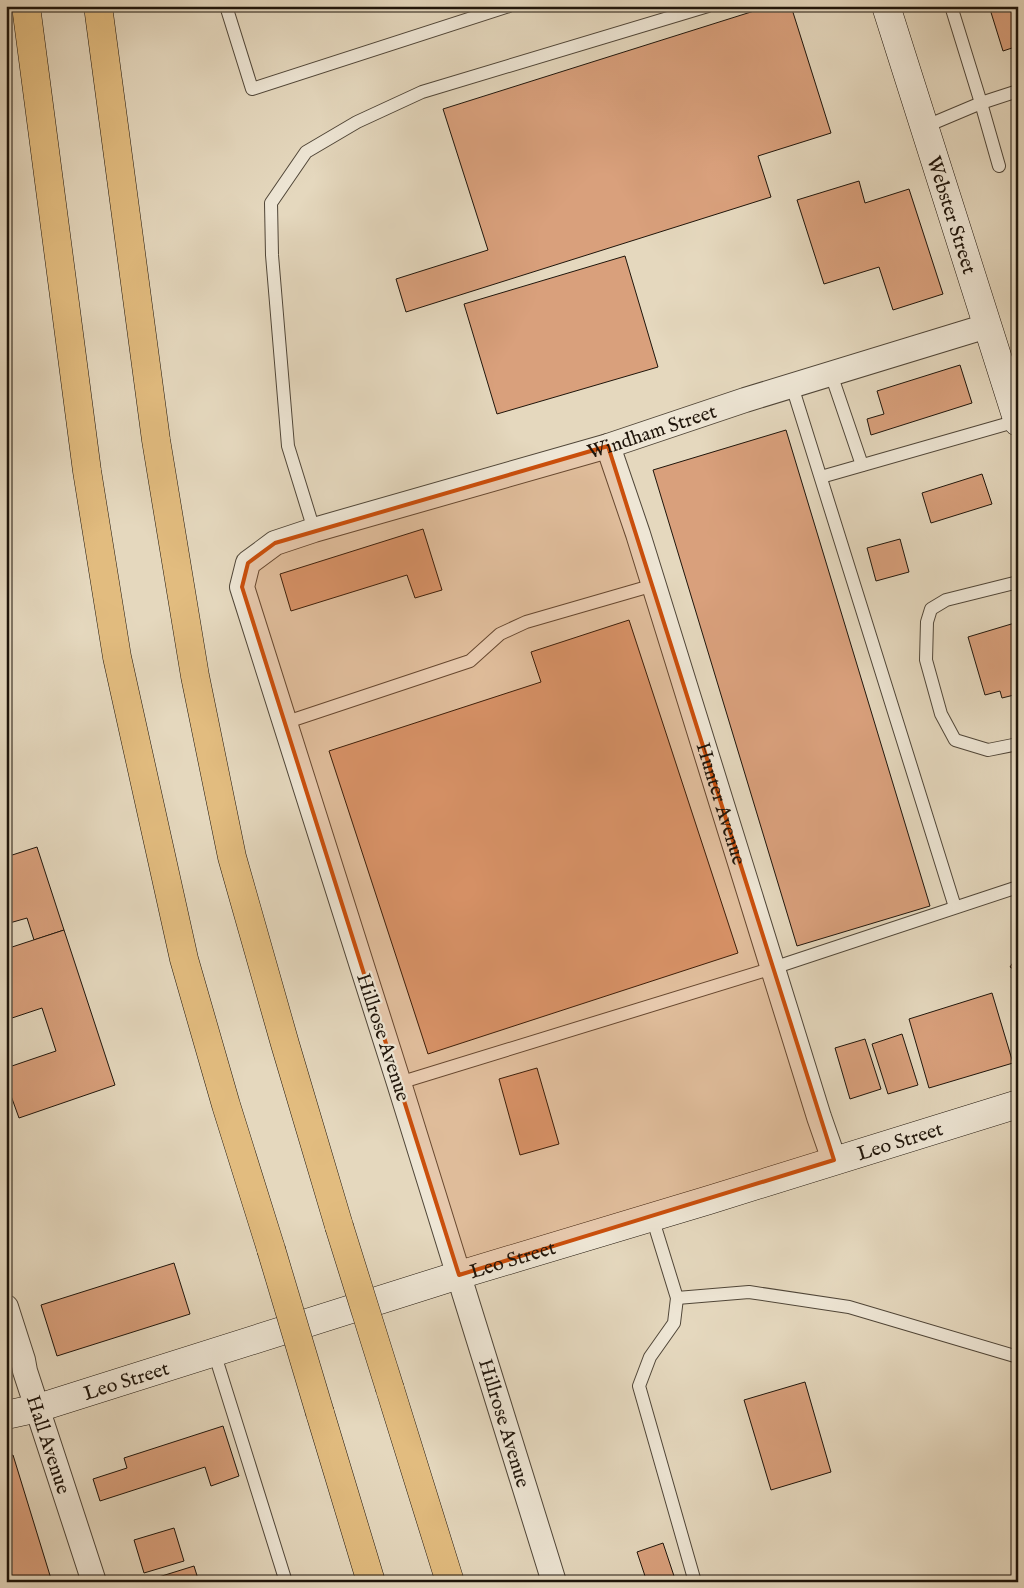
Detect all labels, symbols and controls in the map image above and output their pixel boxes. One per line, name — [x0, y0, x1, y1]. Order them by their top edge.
street label: Webster Street — [920, 153, 981, 277]
street label: Windham Street — [584, 399, 720, 465]
street label: Hunter Avenue — [689, 740, 751, 868]
street label: Hillrose Avenue — [350, 970, 415, 1105]
street label: Leo Street — [854, 1117, 946, 1167]
street label: Leo Street — [467, 1236, 559, 1285]
street label: Leo Street — [80, 1356, 172, 1407]
street label: Hillrose Avenue — [472, 1356, 535, 1491]
street label: Hall Avenue — [20, 1392, 75, 1497]

